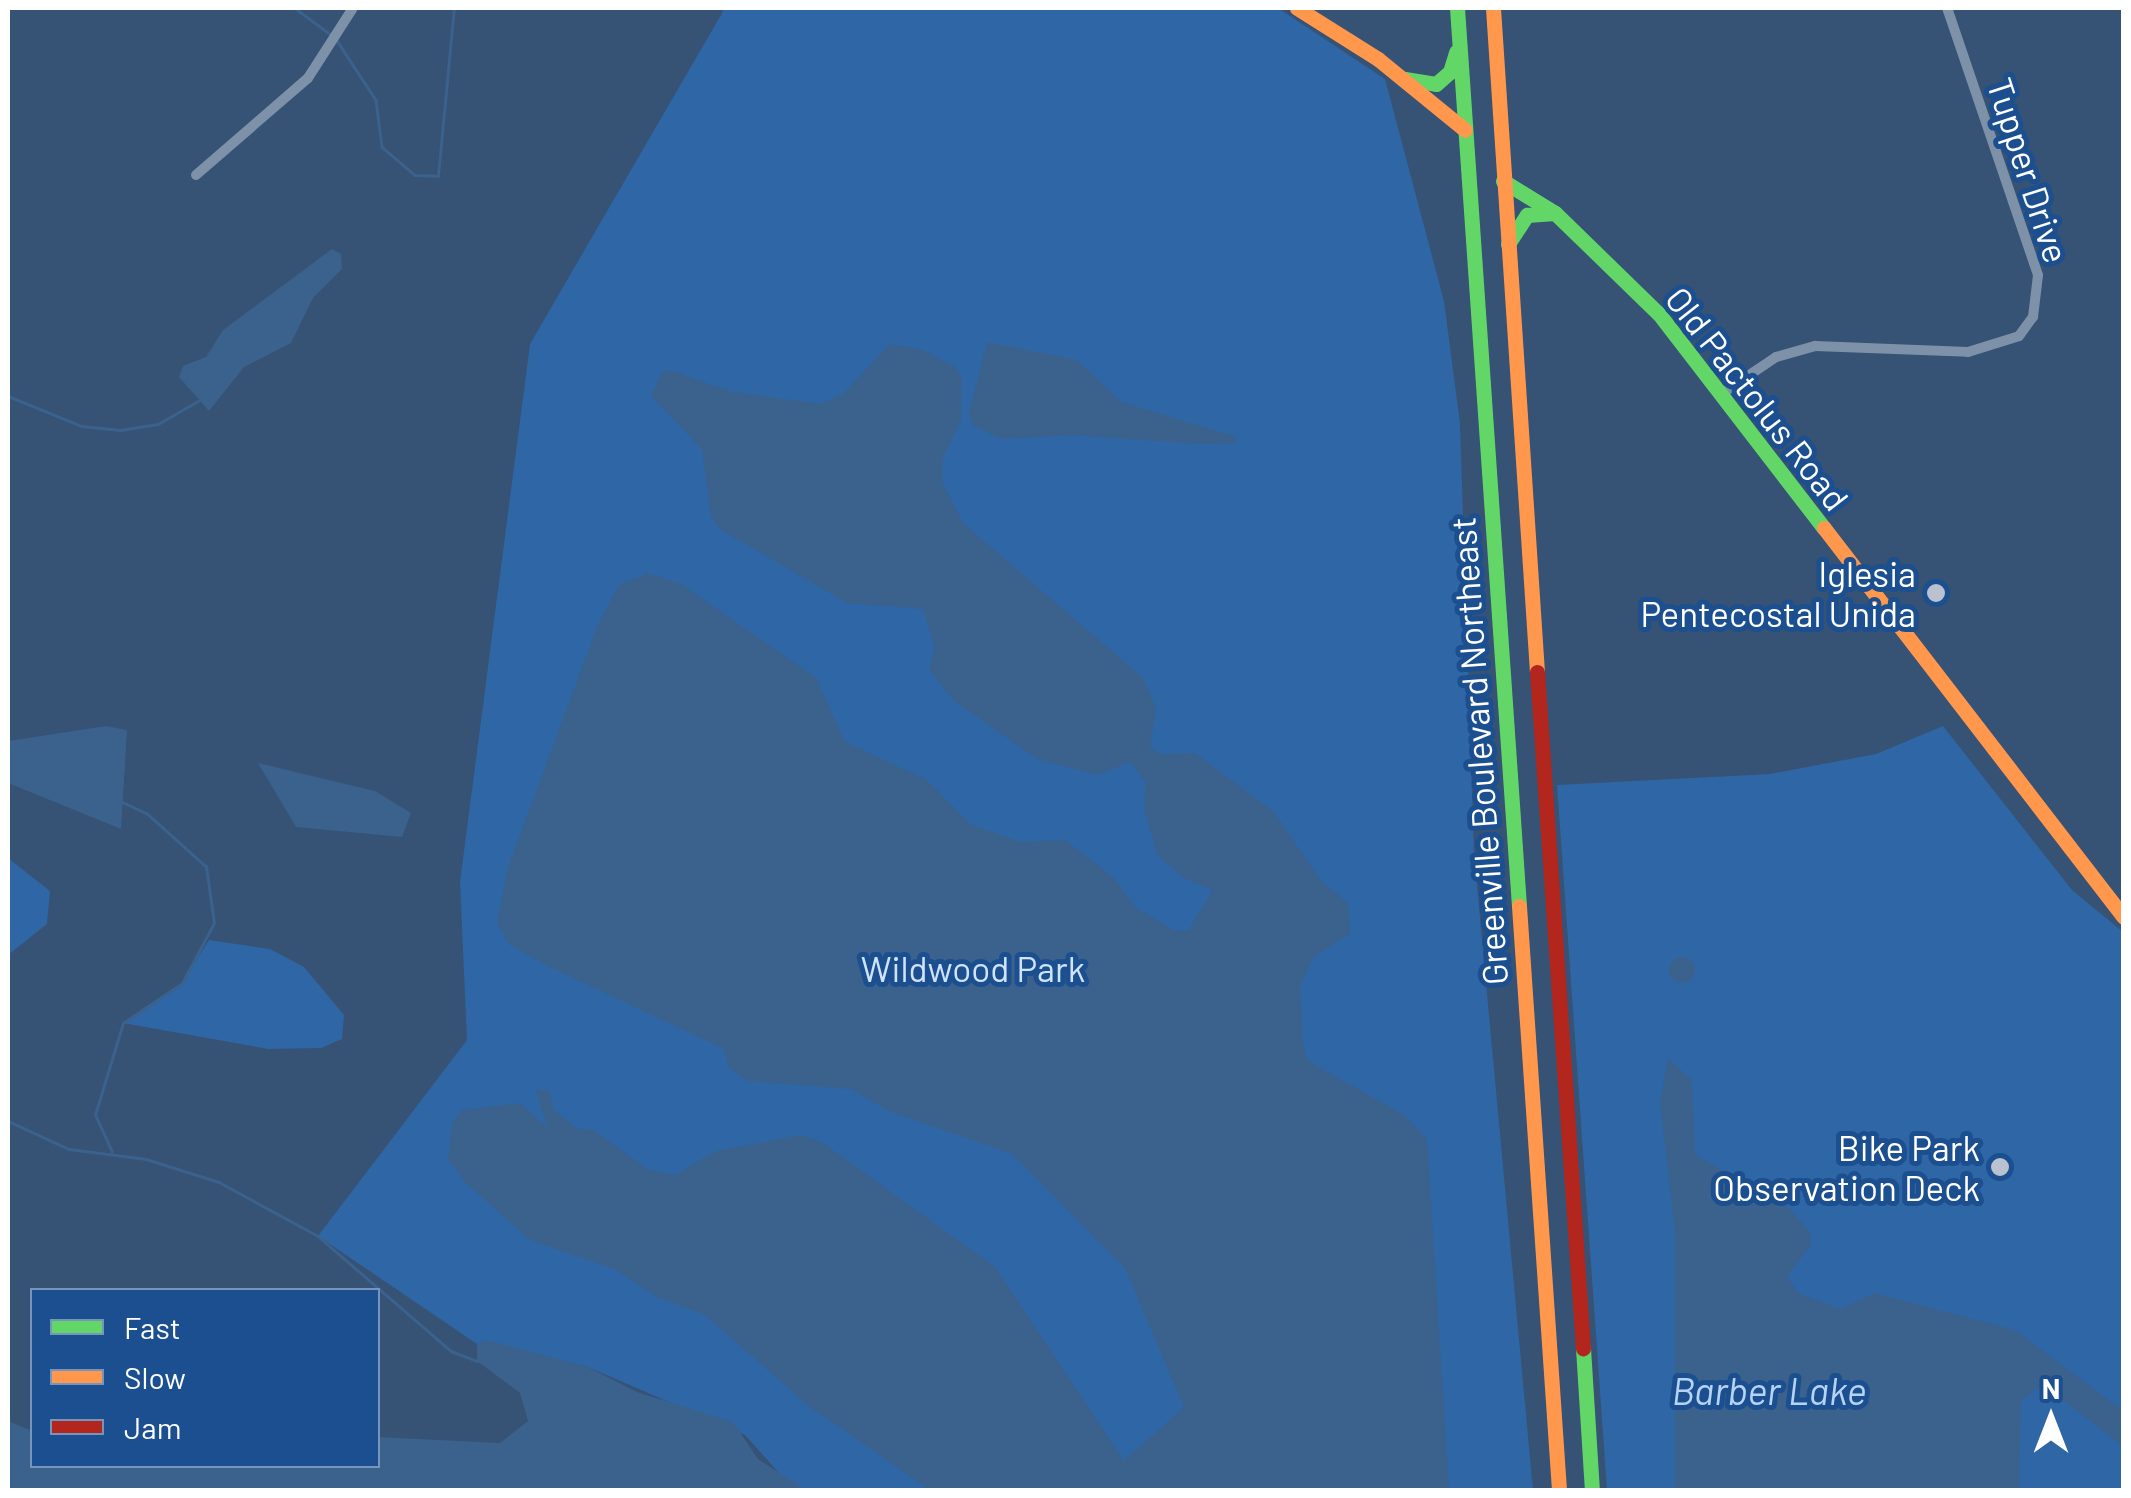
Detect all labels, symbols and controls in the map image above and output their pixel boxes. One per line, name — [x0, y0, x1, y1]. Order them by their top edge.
street label: Tupper Drive — [1979, 72, 2079, 268]
street label: Old Pactolus Road — [1658, 278, 1858, 518]
street label: Greenville Boulevard Northeast — [1441, 515, 1515, 987]
place label: Iglesia Pentecostal Unida — [1640, 552, 1916, 634]
marker: Iglesia Pentecostal Unida — [1925, 582, 1947, 604]
park label: Wildwood Park — [861, 947, 1085, 989]
place label: Bike Park Observation Deck — [1713, 1126, 1980, 1208]
marker: Bike Park Observation Deck — [1989, 1156, 2011, 1178]
legend — [30, 1288, 380, 1468]
text: Fast — [124, 1309, 181, 1345]
text: Slow — [124, 1359, 186, 1395]
water label: Barber Lake — [1672, 1368, 1866, 1414]
north arrow — [2001, 1368, 2101, 1468]
text: N — [2042, 1371, 2060, 1405]
text: Jam — [124, 1409, 181, 1445]

